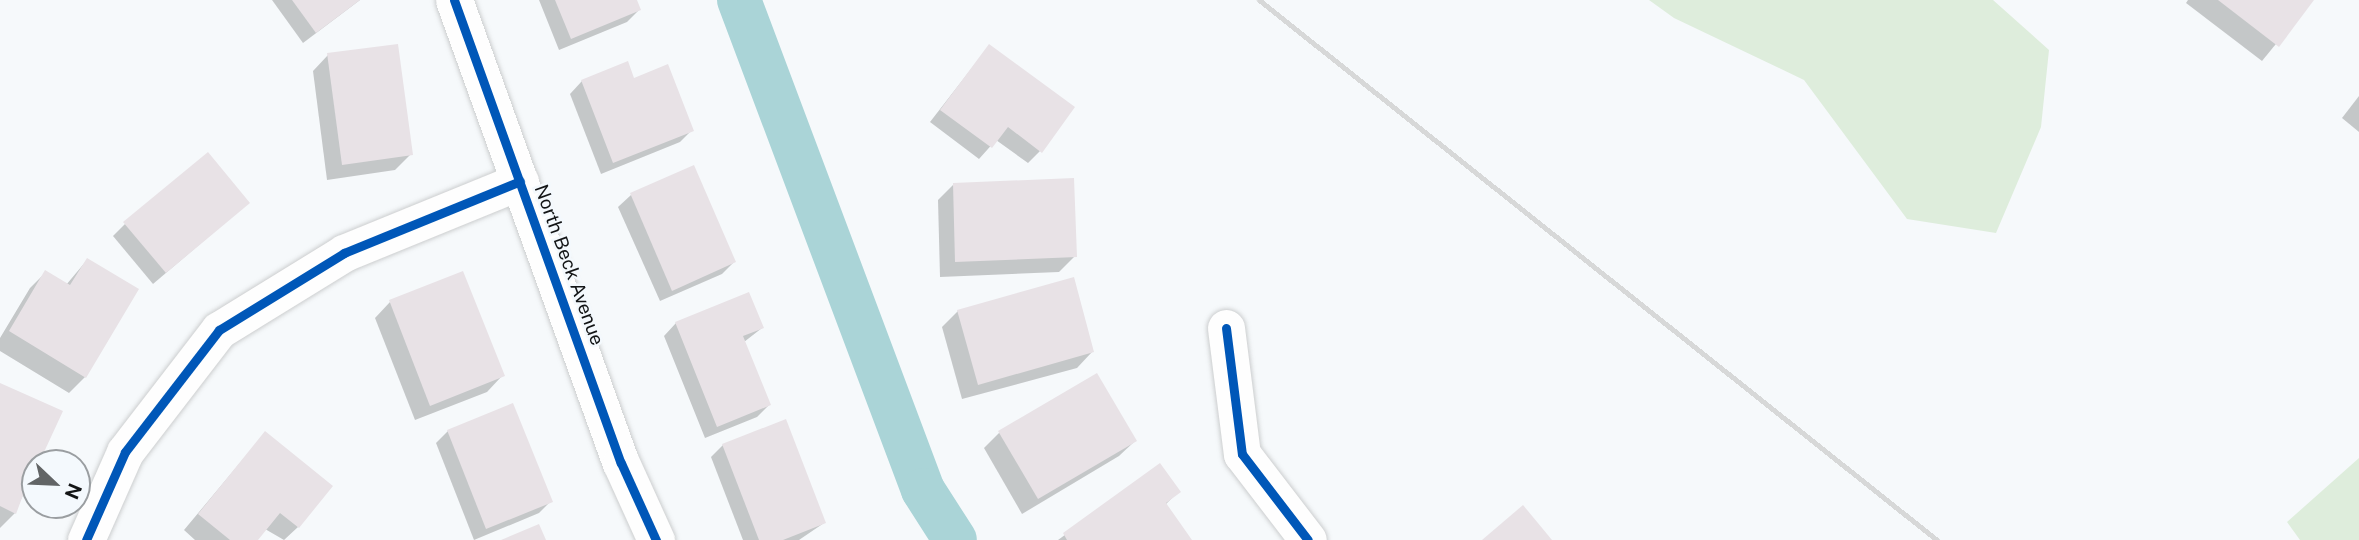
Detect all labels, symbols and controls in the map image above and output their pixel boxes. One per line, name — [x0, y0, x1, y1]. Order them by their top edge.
street label: North Beck Avenue — [529, 182, 609, 348]
north arrow — [21, 449, 91, 519]
text: N — [60, 480, 87, 503]

